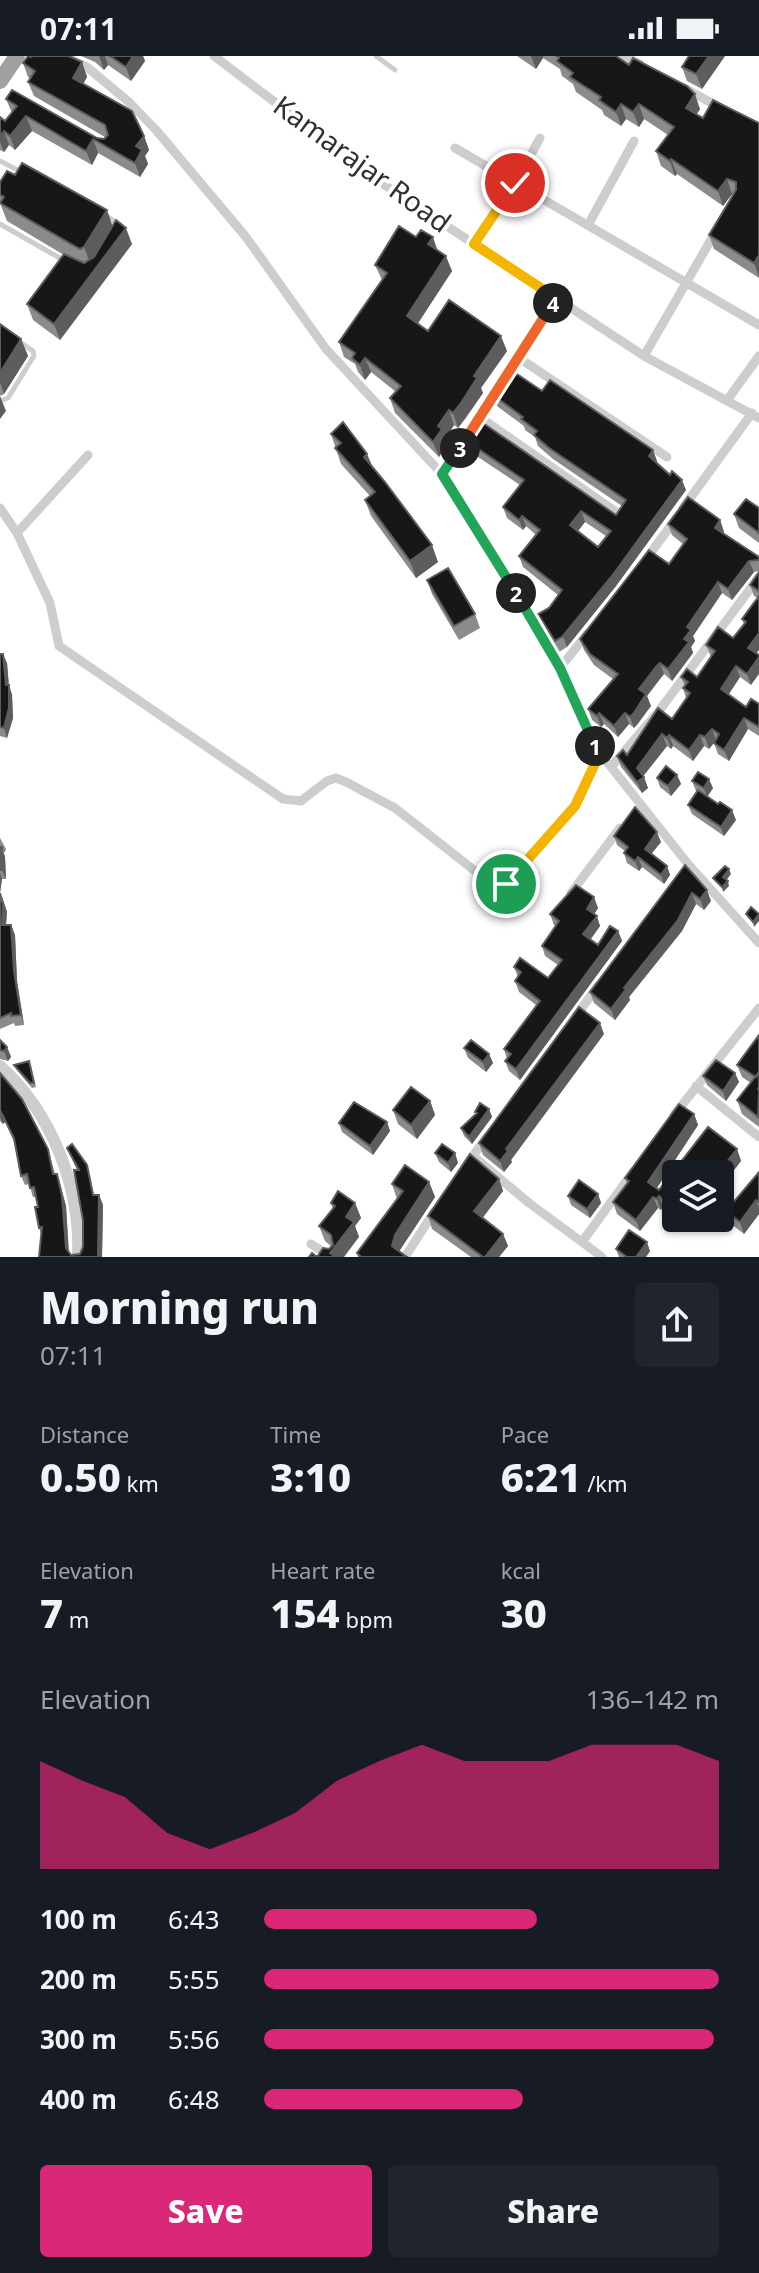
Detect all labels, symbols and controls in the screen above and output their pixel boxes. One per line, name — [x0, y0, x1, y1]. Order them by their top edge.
text: 07:11 — [40, 8, 117, 49]
street label: Kamarajar Road — [266, 86, 459, 240]
pin — [481, 149, 549, 217]
icon: check — [493, 161, 537, 205]
pin: 4 — [533, 283, 573, 323]
text: 4 — [547, 288, 559, 318]
pin: 3 — [440, 428, 480, 468]
text: 3 — [454, 433, 466, 463]
pin: 2 — [496, 573, 536, 613]
text: 2 — [510, 578, 522, 608]
pin: 1 — [575, 726, 615, 766]
text: 1 — [589, 731, 601, 761]
pin — [472, 850, 540, 918]
icon: arrive — [484, 862, 528, 906]
map controls — [662, 1160, 734, 1232]
button: layers — [662, 1160, 734, 1232]
text: Morning run — [40, 1277, 319, 1337]
button: share — [635, 1283, 719, 1367]
text: 07:11 — [40, 1337, 106, 1373]
text: Distance — [40, 1419, 129, 1449]
text: Time — [270, 1419, 321, 1449]
text: Pace — [501, 1419, 549, 1449]
text: 0.50 — [40, 1449, 121, 1504]
text: 3:10 — [270, 1449, 351, 1504]
text: 6:21 — [501, 1449, 581, 1504]
text: km — [121, 1468, 159, 1498]
text: /km — [581, 1468, 628, 1498]
text: Elevation — [40, 1555, 134, 1585]
text: Heart rate — [270, 1555, 375, 1585]
text: kcal — [501, 1555, 541, 1585]
text: 7 — [40, 1585, 63, 1640]
text: 154 — [270, 1585, 340, 1640]
text: 30 — [501, 1585, 547, 1640]
text: m — [63, 1604, 89, 1634]
text: bpm — [340, 1604, 393, 1634]
text: Elevation — [40, 1681, 151, 1717]
text: 136–142 m — [586, 1681, 719, 1717]
text: 100 m — [40, 1901, 117, 1937]
text: 6:43 — [168, 1901, 220, 1937]
text: 200 m — [40, 1961, 117, 1997]
text: 5:55 — [168, 1961, 220, 1997]
text: 300 m — [40, 2021, 117, 2057]
text: 5:56 — [168, 2021, 220, 2057]
text: 400 m — [40, 2081, 117, 2117]
text: 6:48 — [168, 2081, 220, 2117]
button: Save — [40, 2165, 372, 2257]
button: Share — [388, 2165, 719, 2257]

